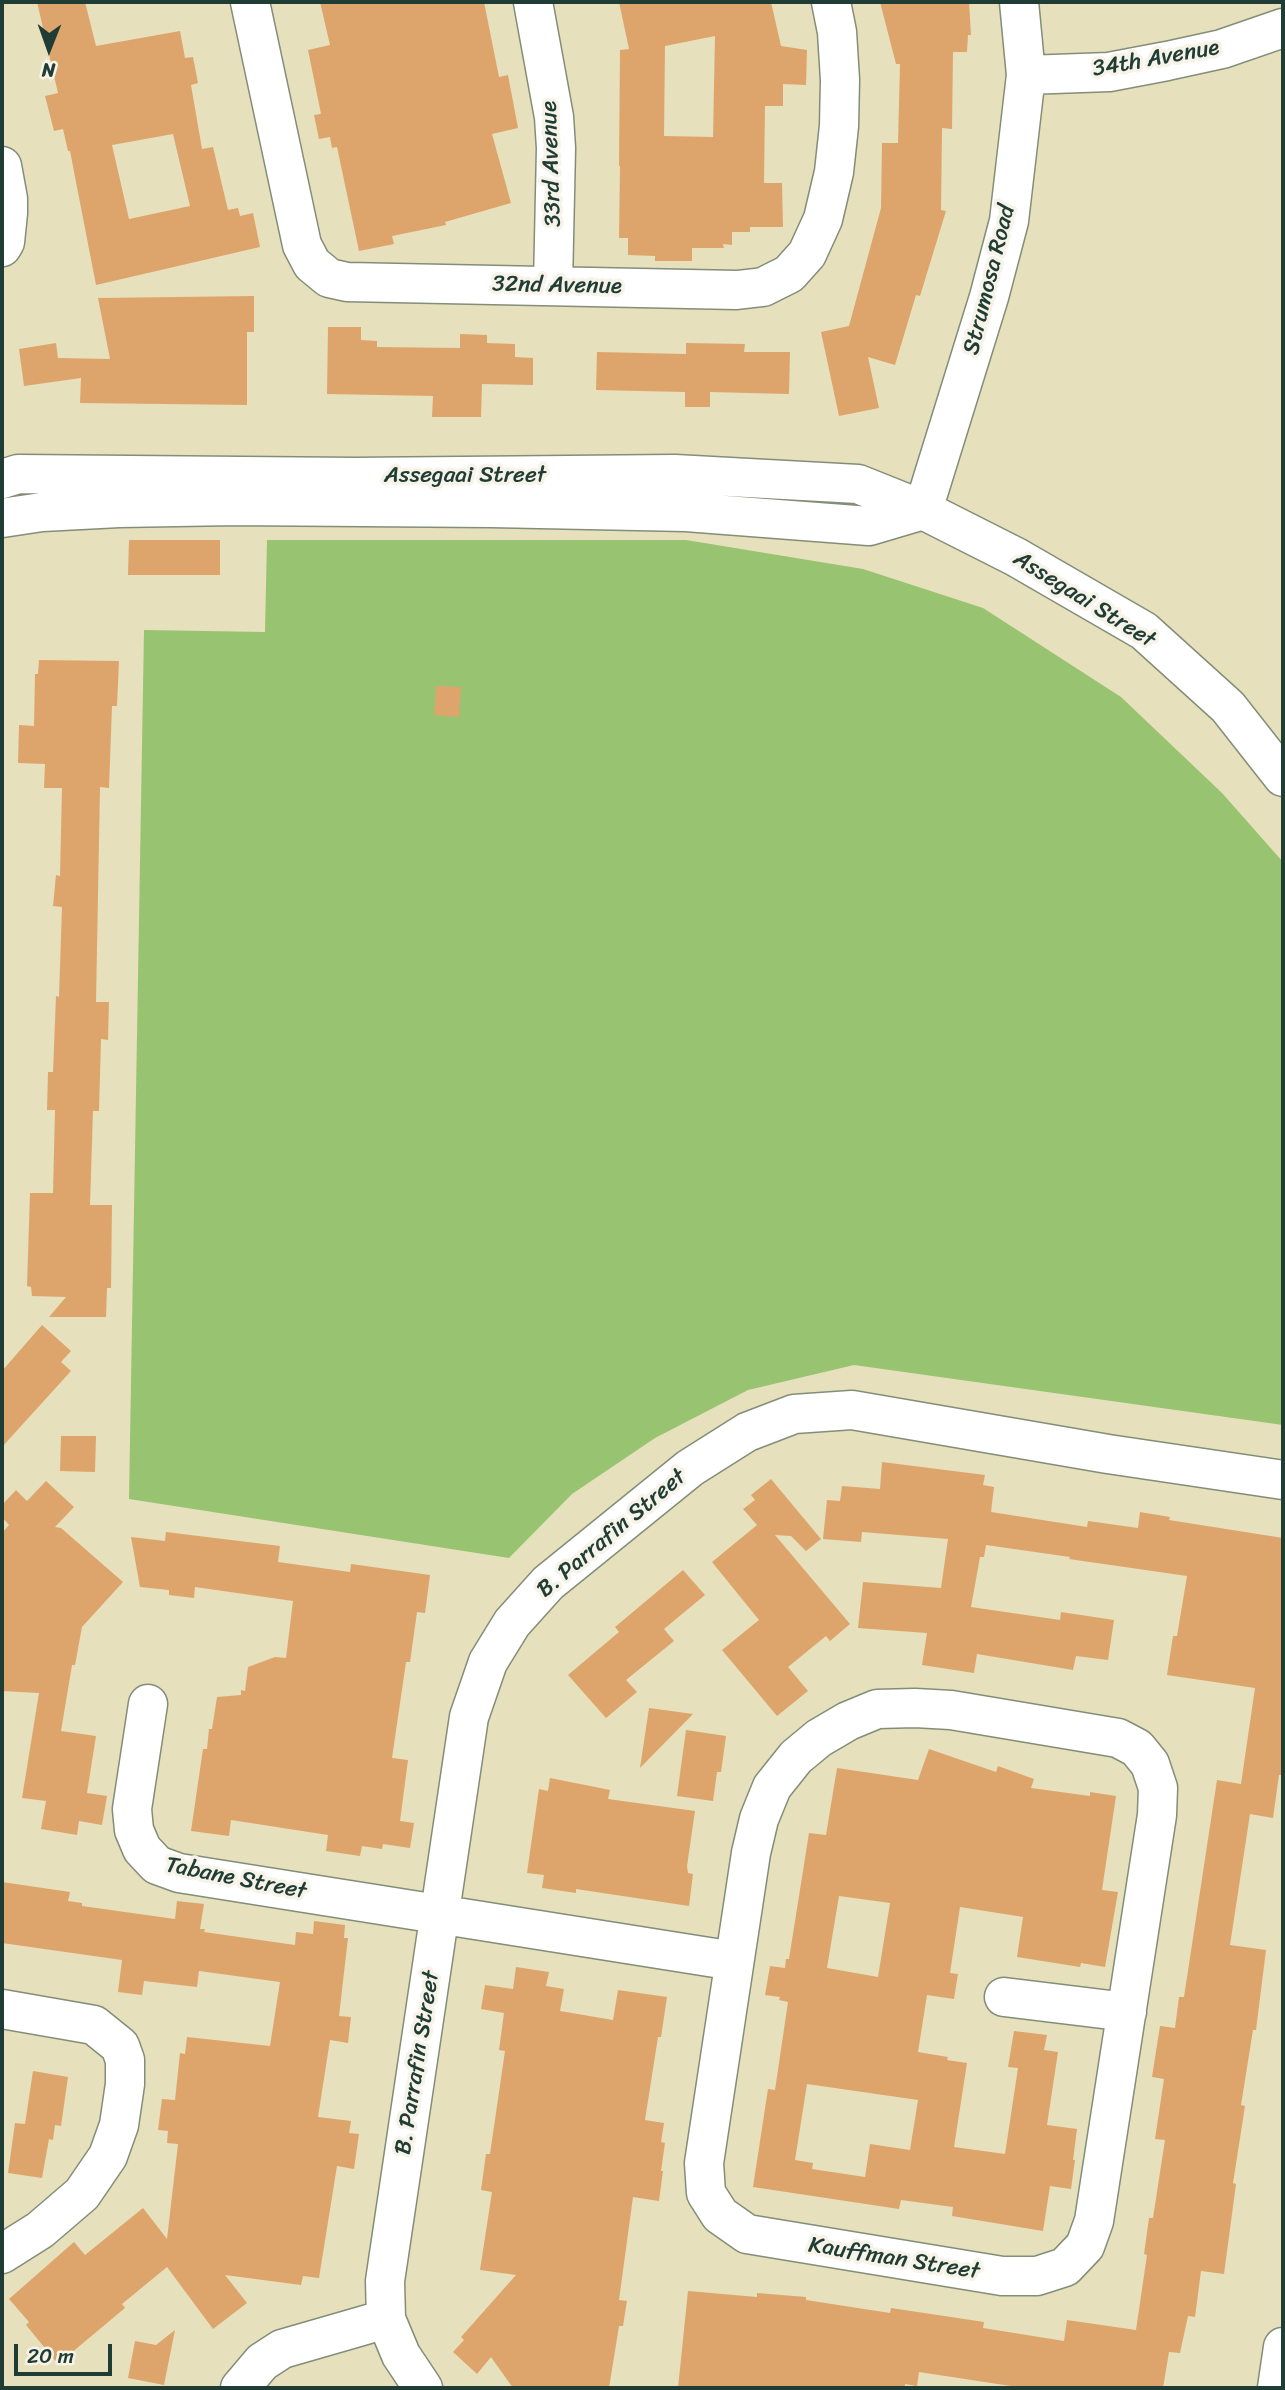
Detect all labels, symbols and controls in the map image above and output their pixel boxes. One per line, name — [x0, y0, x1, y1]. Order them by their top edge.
north arrow — [14, 14, 84, 84]
street label: 34th Avenue — [1090, 34, 1222, 84]
text: N — [42, 54, 56, 87]
street label: 33rd Avenue — [536, 100, 568, 228]
street label: Strumosa Road — [958, 202, 1022, 358]
street label: 32nd Avenue — [492, 271, 622, 301]
street label: Assegaai Street — [384, 462, 546, 490]
street label: Assegaai Street — [1008, 545, 1160, 655]
street label: B. Parrafin Street — [532, 1464, 692, 1604]
street label: Tabane Street — [163, 1852, 309, 1906]
street label: B. Parrafin Street — [390, 1969, 446, 2157]
street label: Kauffman Street — [807, 2232, 981, 2286]
scale bar — [18, 2330, 116, 2374]
text: 20 m — [27, 2337, 74, 2375]

